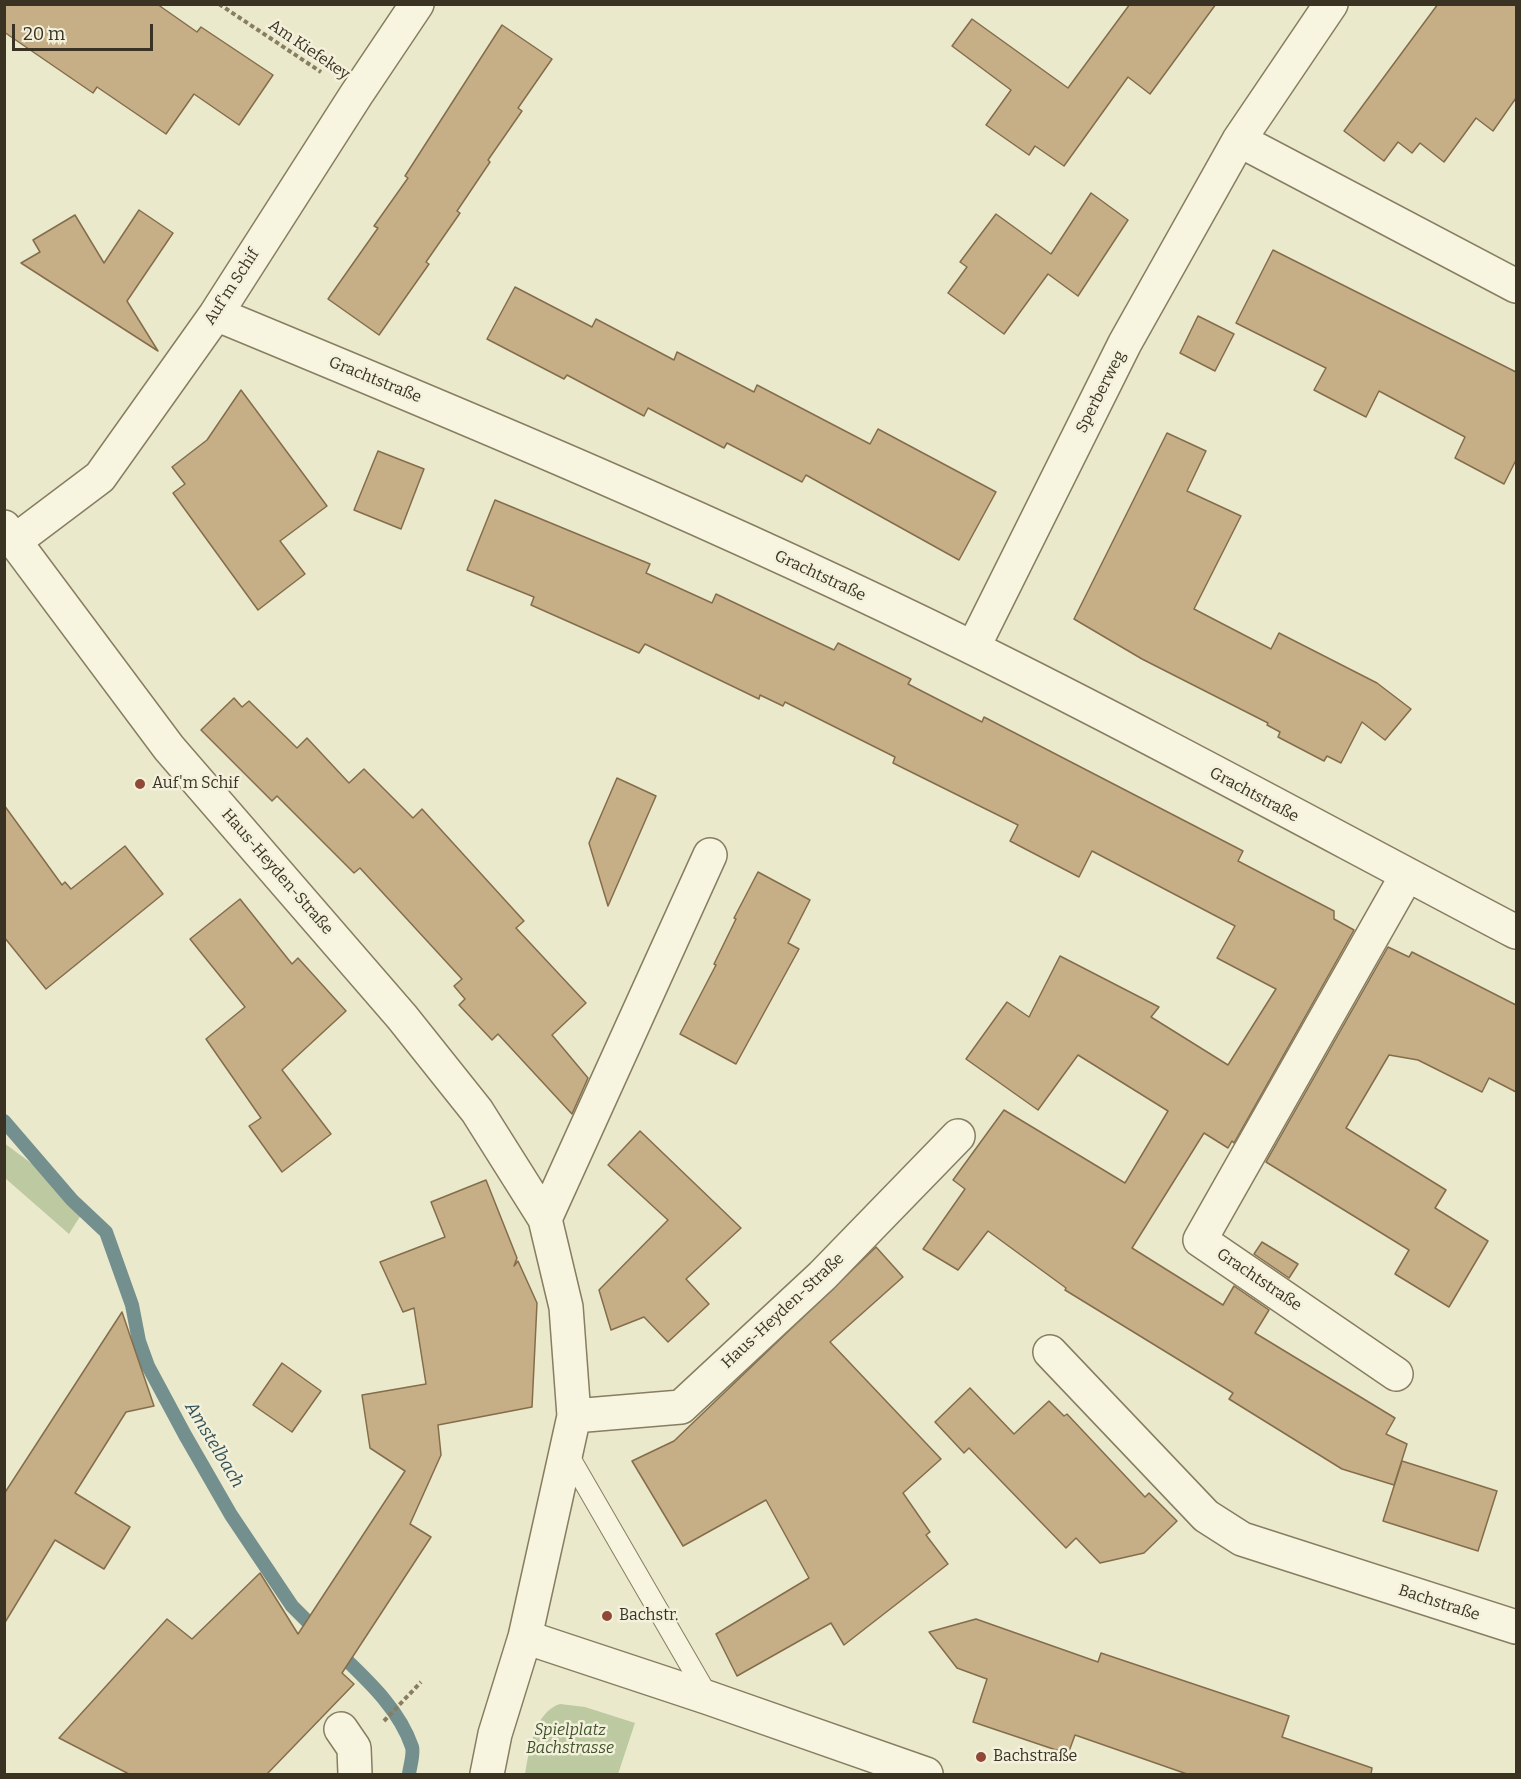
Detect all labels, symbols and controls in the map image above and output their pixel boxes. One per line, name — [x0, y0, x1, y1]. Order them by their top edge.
scale bar — [15, 12, 156, 50]
street label: Am Kiefekey — [265, 16, 353, 84]
text: 20 m — [23, 23, 65, 45]
street label: Auf'm Schif — [200, 245, 264, 329]
street label: Sperberweg — [1072, 348, 1130, 436]
street label: Grachtstraße — [326, 353, 424, 407]
street label: Grachtstraße — [771, 547, 869, 605]
street label: Grachtstraße — [1206, 763, 1302, 827]
place label: Auf'm Schif — [152, 774, 239, 794]
marker: Auf'm Schif — [133, 777, 147, 791]
street label: Haus-Heyden-Straße — [217, 805, 337, 939]
street label: Grachtstraße — [1213, 1245, 1305, 1315]
street label: Haus-Heyden-Straße — [718, 1249, 848, 1373]
water label: Amstelbach — [180, 1398, 248, 1492]
street label: Bachstraße — [1396, 1581, 1482, 1625]
place label: Bachstr. — [619, 1606, 678, 1626]
marker: Bachstr. — [600, 1609, 614, 1623]
park label: Spielplatz Bachstrasse — [526, 1721, 614, 1759]
place label: Bachstraße — [993, 1747, 1077, 1767]
marker: Bachstraße — [974, 1750, 988, 1764]

